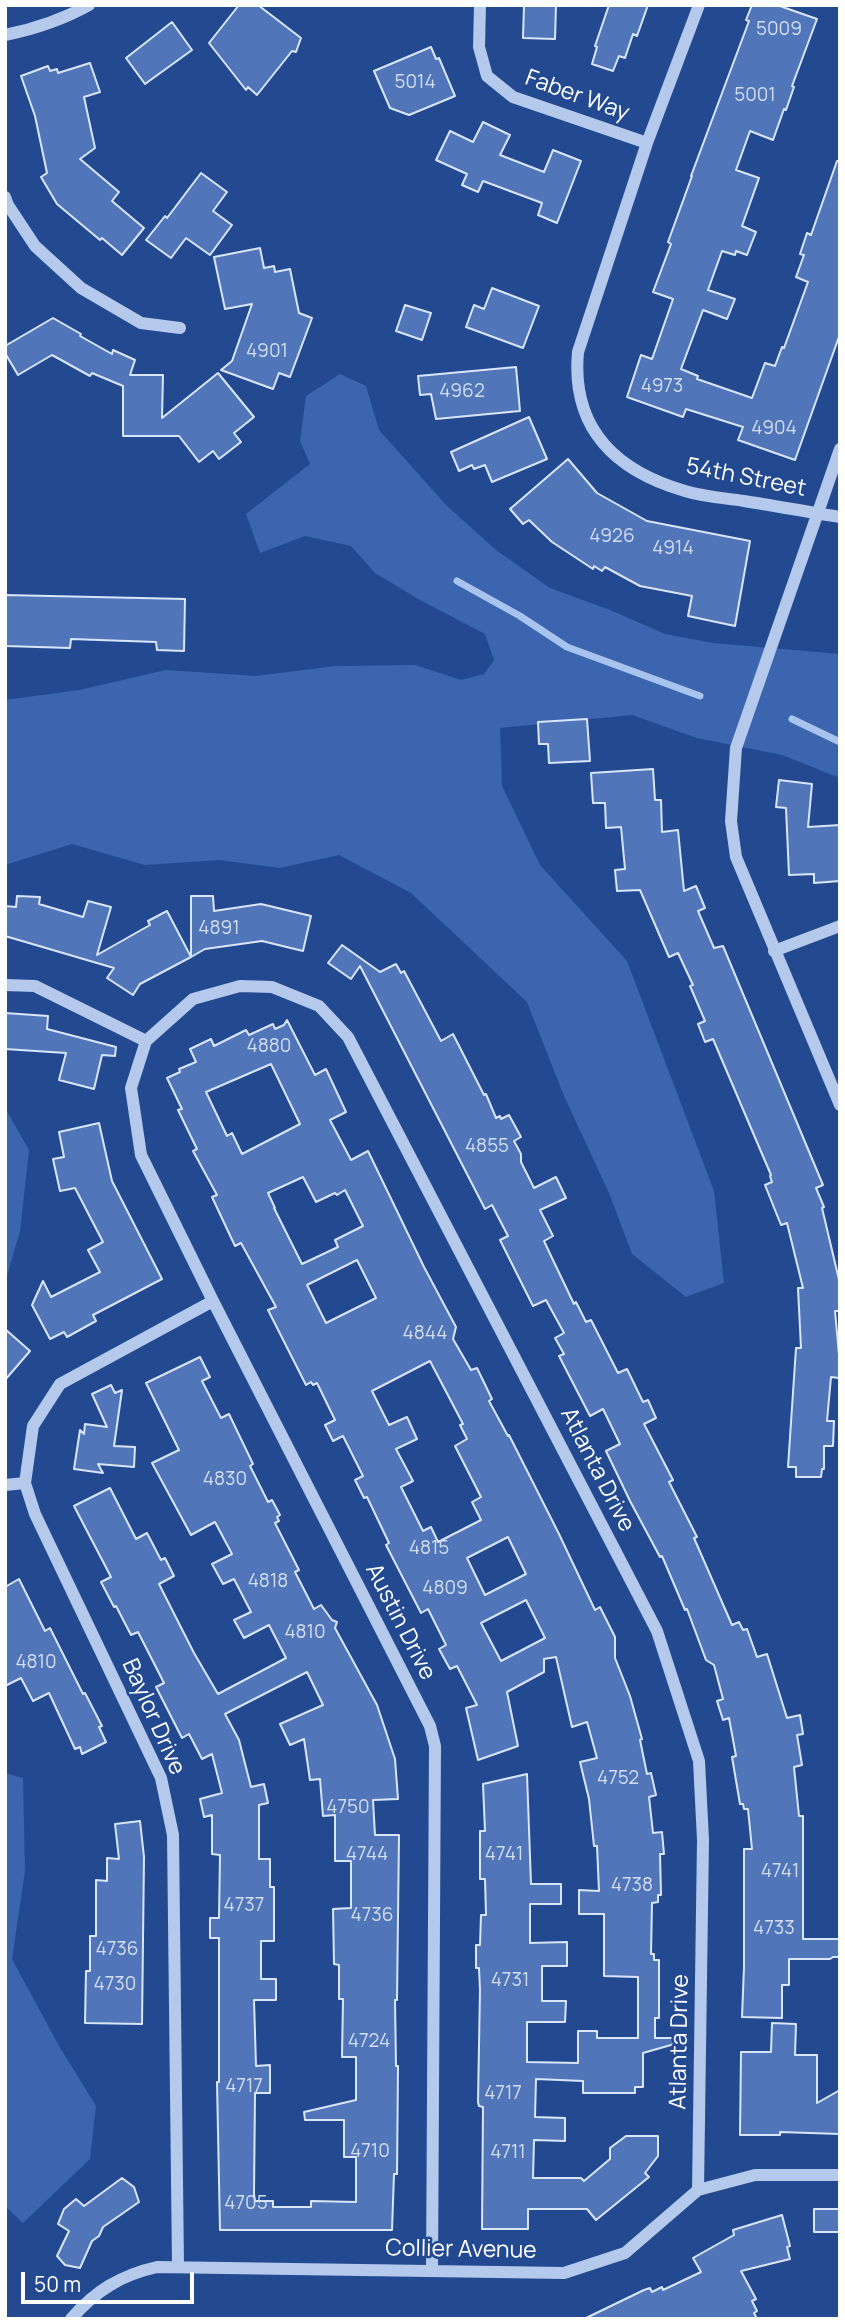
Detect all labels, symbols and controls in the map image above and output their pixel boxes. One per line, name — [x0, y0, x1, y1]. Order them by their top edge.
house number: 5009 — [756, 19, 802, 41]
street label: Faber Way — [521, 64, 633, 128]
house number: 5014 — [394, 72, 436, 94]
house number: 5001 — [734, 85, 776, 107]
house number: 4901 — [246, 341, 288, 363]
house number: 4973 — [641, 376, 683, 398]
house number: 4962 — [439, 381, 485, 403]
house number: 4904 — [751, 418, 797, 440]
street label: 54th Street — [684, 453, 808, 503]
house number: 4926 — [589, 526, 635, 548]
house number: 4914 — [652, 538, 694, 560]
house number: 4891 — [198, 918, 240, 940]
house number: 4880 — [247, 1036, 291, 1058]
house number: 4855 — [465, 1136, 509, 1158]
house number: 4844 — [403, 1323, 447, 1345]
street label: Atlanta Drive — [554, 1403, 640, 1537]
house number: 4830 — [203, 1469, 247, 1491]
house number: 4815 — [409, 1538, 449, 1560]
street label: Austin Drive — [359, 1559, 441, 1685]
house number: 4818 — [248, 1571, 288, 1593]
house number: 4809 — [422, 1578, 468, 1600]
house number: 4810 — [284, 1622, 326, 1644]
house number: 4810 — [15, 1652, 57, 1674]
street label: Baylor Drive — [115, 1655, 191, 1779]
house number: 4752 — [597, 1768, 639, 1790]
house number: 4750 — [326, 1797, 370, 1819]
house number: 4744 — [346, 1844, 388, 1866]
house number: 4741 — [485, 1844, 523, 1866]
house number: 4741 — [761, 1861, 799, 1883]
house number: 4738 — [611, 1875, 653, 1897]
house number: 4737 — [224, 1895, 264, 1917]
house number: 4736 — [350, 1905, 394, 1927]
house number: 4733 — [753, 1918, 795, 1940]
house number: 4736 — [95, 1939, 139, 1961]
house number: 4731 — [491, 1970, 529, 1992]
house number: 4730 — [94, 1974, 136, 1996]
street label: Atlanta Drive — [665, 1974, 695, 2110]
house number: 4724 — [348, 2031, 390, 2053]
house number: 4717 — [225, 2076, 263, 2098]
house number: 4717 — [484, 2083, 522, 2105]
house number: 4710 — [350, 2141, 390, 2163]
house number: 4711 — [490, 2142, 526, 2164]
house number: 4705 — [224, 2193, 268, 2215]
street label: Collier Avenue — [385, 2235, 537, 2265]
scale bar — [24, 2258, 198, 2302]
text: 50 m — [34, 2270, 81, 2298]

